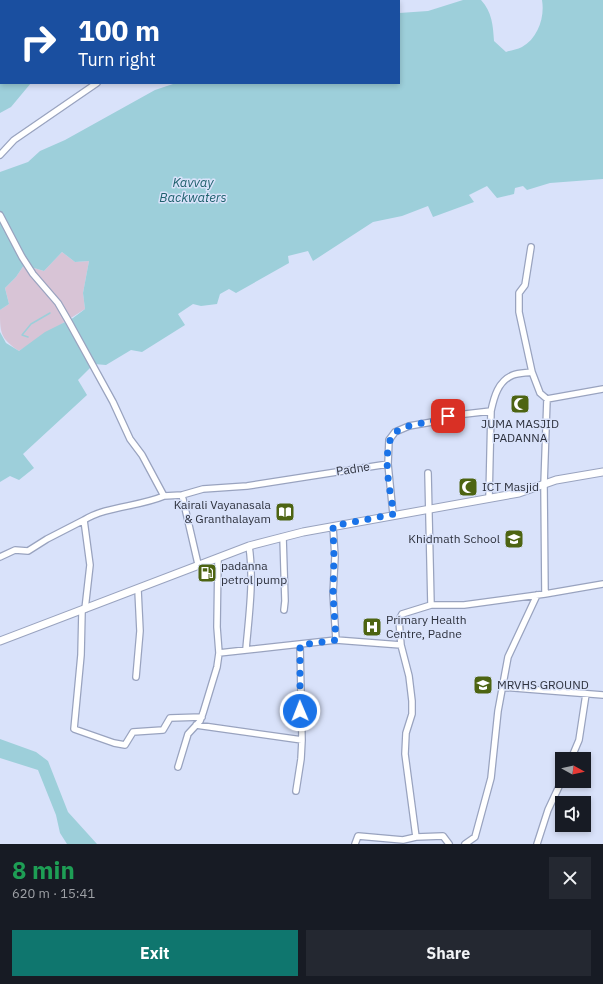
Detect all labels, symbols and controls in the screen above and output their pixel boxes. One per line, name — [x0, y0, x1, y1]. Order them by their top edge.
text: 100 m — [78, 12, 160, 49]
icon: right — [12, 16, 64, 68]
text: Turn right — [78, 48, 156, 71]
water label: Kavvay Backwaters — [159, 174, 227, 206]
mosque icon: JUMA MASJID PADANNA — [509, 393, 531, 415]
pin — [431, 399, 465, 433]
icon: arrive — [437, 405, 459, 427]
place label: JUMA MASJID PADANNA — [481, 416, 559, 445]
street label: Padne — [335, 458, 371, 479]
mosque icon: ICT Masjid — [457, 476, 479, 498]
place label: ICT Masjid — [482, 479, 539, 494]
place label: Kairali Vayanasala & Granthalayam — [174, 497, 272, 526]
library icon: Kairali Vayanasala & Granthalayam — [274, 501, 296, 523]
school or university icon: Khidmath School — [503, 528, 525, 550]
place label: Khidmath School — [408, 531, 500, 546]
place label: padanna petrol pump — [221, 558, 287, 587]
fuel station icon: padanna petrol pump — [196, 562, 218, 584]
place label: Primary Health Centre, Padne — [386, 612, 467, 641]
hospital icon: Primary Health Centre, Padne — [361, 616, 383, 638]
school or university icon: MRVHS GROUND — [472, 674, 494, 696]
place label: MRVHS GROUND — [497, 677, 589, 692]
position arrow — [279, 690, 321, 732]
north arrow — [555, 752, 591, 788]
map controls — [555, 752, 591, 832]
button: sound — [555, 796, 591, 832]
text: 8 min — [12, 854, 75, 886]
button: close — [549, 857, 591, 899]
text: 620 m · 15:41 — [12, 885, 95, 902]
button: Exit — [12, 930, 298, 976]
button: Share — [306, 930, 591, 976]

